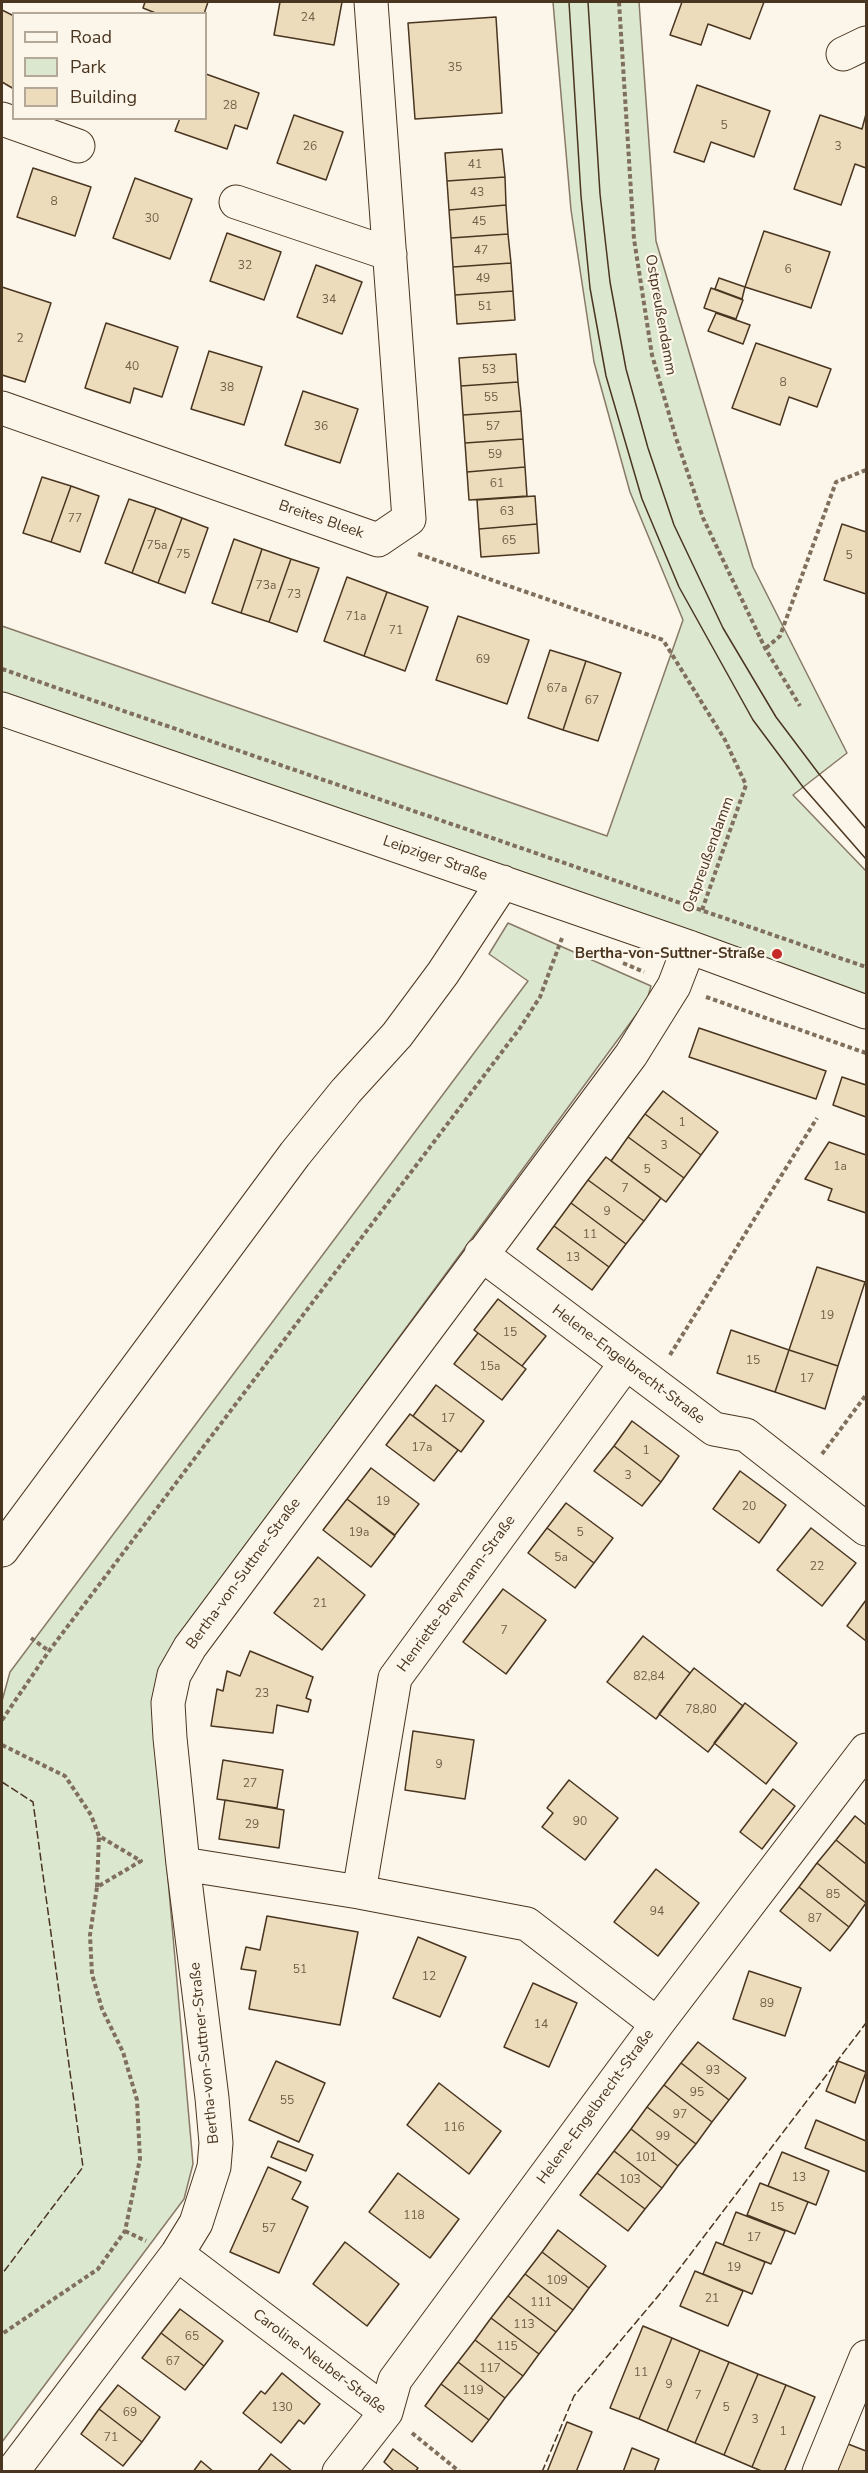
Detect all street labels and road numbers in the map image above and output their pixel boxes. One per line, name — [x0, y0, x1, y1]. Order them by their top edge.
street label: Ostpreußendamm — [641, 253, 679, 377]
street label: Breites Bleek — [276, 497, 366, 543]
street label: Ostpreußendamm — [680, 794, 738, 916]
street label: Leipziger Straße — [380, 833, 490, 885]
street label: Helene-Engelbrecht-Straße — [548, 1302, 708, 1428]
street label: Bertha-von-Suttner-Straße — [183, 1495, 305, 1653]
street label: Henriette-Breymann-Straße — [394, 1512, 520, 1676]
street label: Bertha-von-Suttner-Straße — [187, 1961, 223, 2145]
street label: Helene-Engelbrecht-Straße — [534, 2026, 658, 2188]
street label: Caroline-Neuber-Straße — [249, 2306, 389, 2418]

